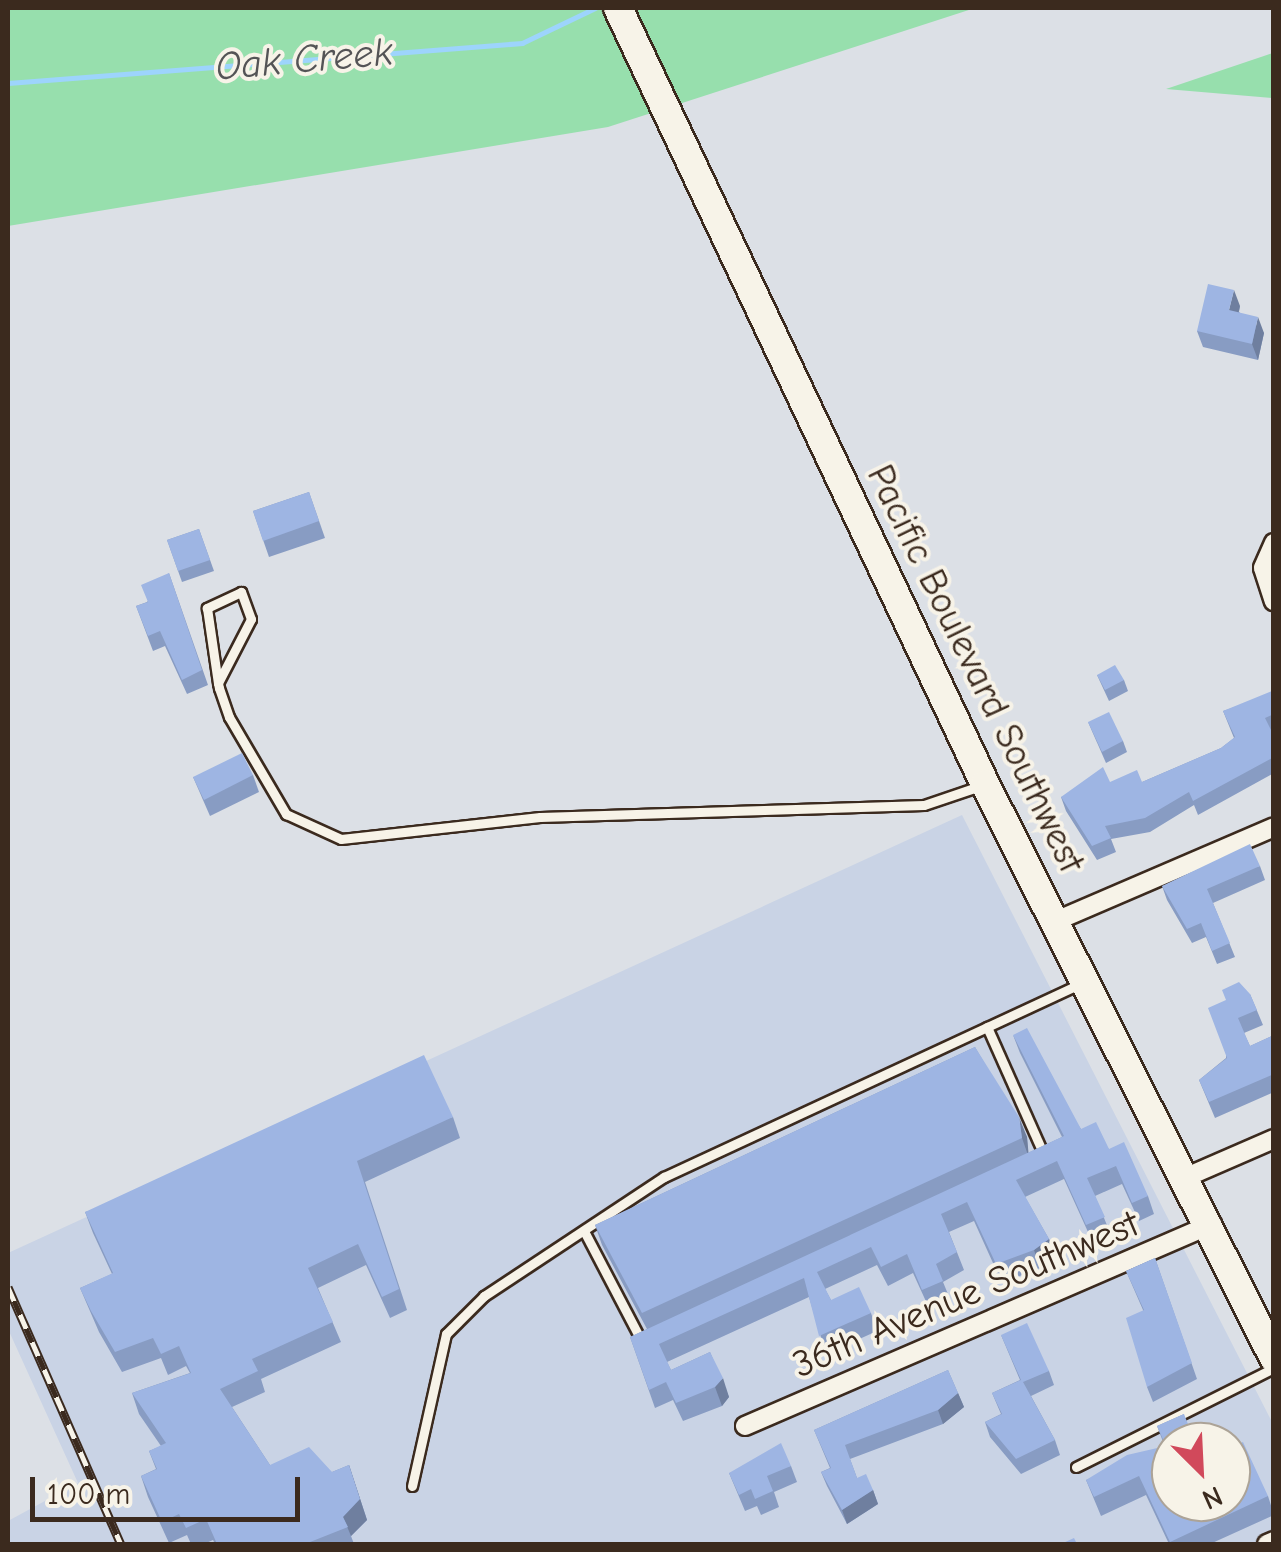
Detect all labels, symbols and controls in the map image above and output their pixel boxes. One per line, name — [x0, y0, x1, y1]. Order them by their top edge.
water label: Oak Creek — [213, 27, 395, 91]
street label: Pacific Boulevard Southwest — [856, 458, 1094, 880]
street label: 36th Avenue Southwest — [786, 1201, 1146, 1389]
north arrow — [1151, 1422, 1251, 1522]
scale bar — [35, 1457, 305, 1519]
text: 100 m — [47, 1477, 130, 1512]
text: N — [1198, 1479, 1227, 1516]

